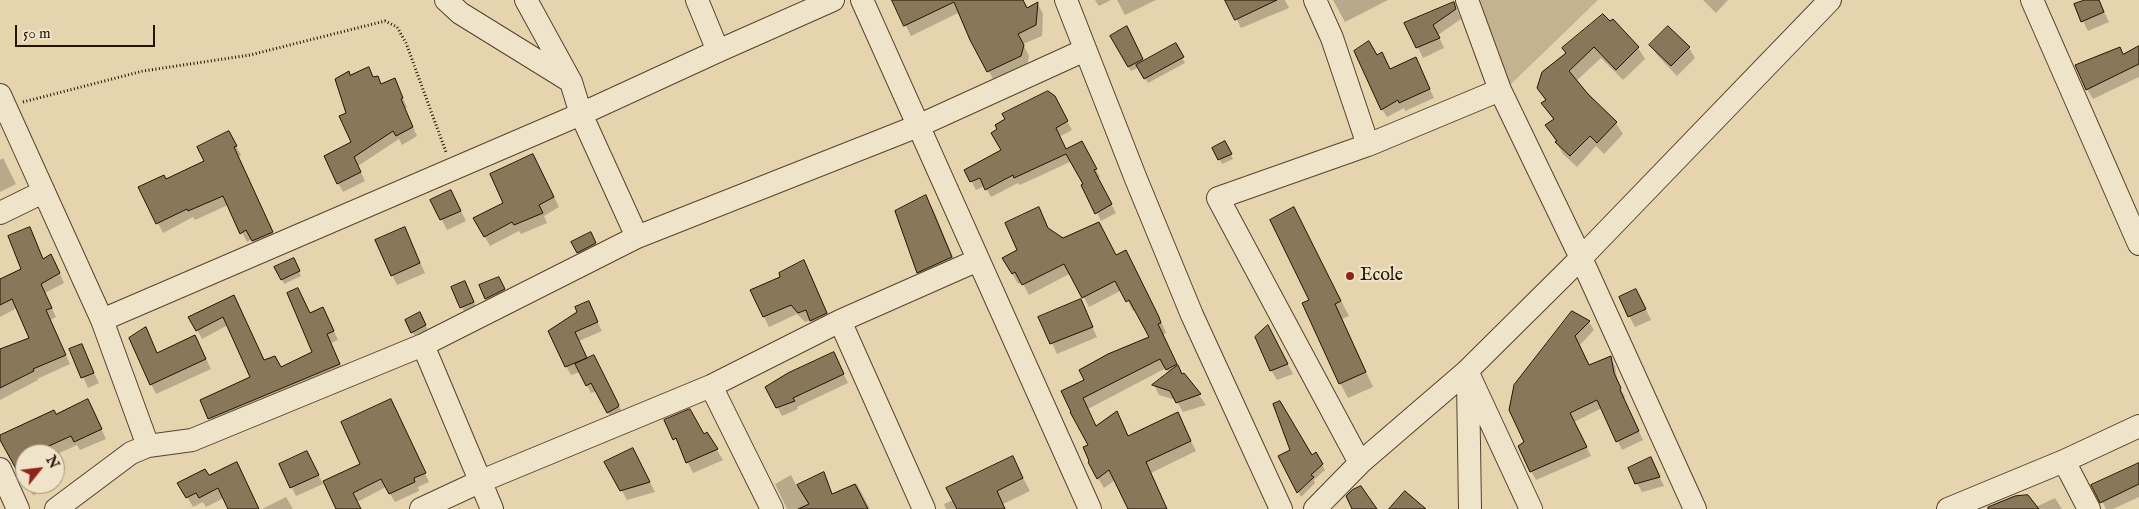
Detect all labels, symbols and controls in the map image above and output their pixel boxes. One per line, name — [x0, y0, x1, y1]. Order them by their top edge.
scale bar — [18, 15, 158, 47]
text: 50 m — [23, 24, 51, 43]
place label: Ecole — [1360, 265, 1403, 287]
marker: Ecole — [1344, 270, 1356, 282]
north arrow — [15, 444, 65, 494]
text: N — [41, 453, 63, 472]

